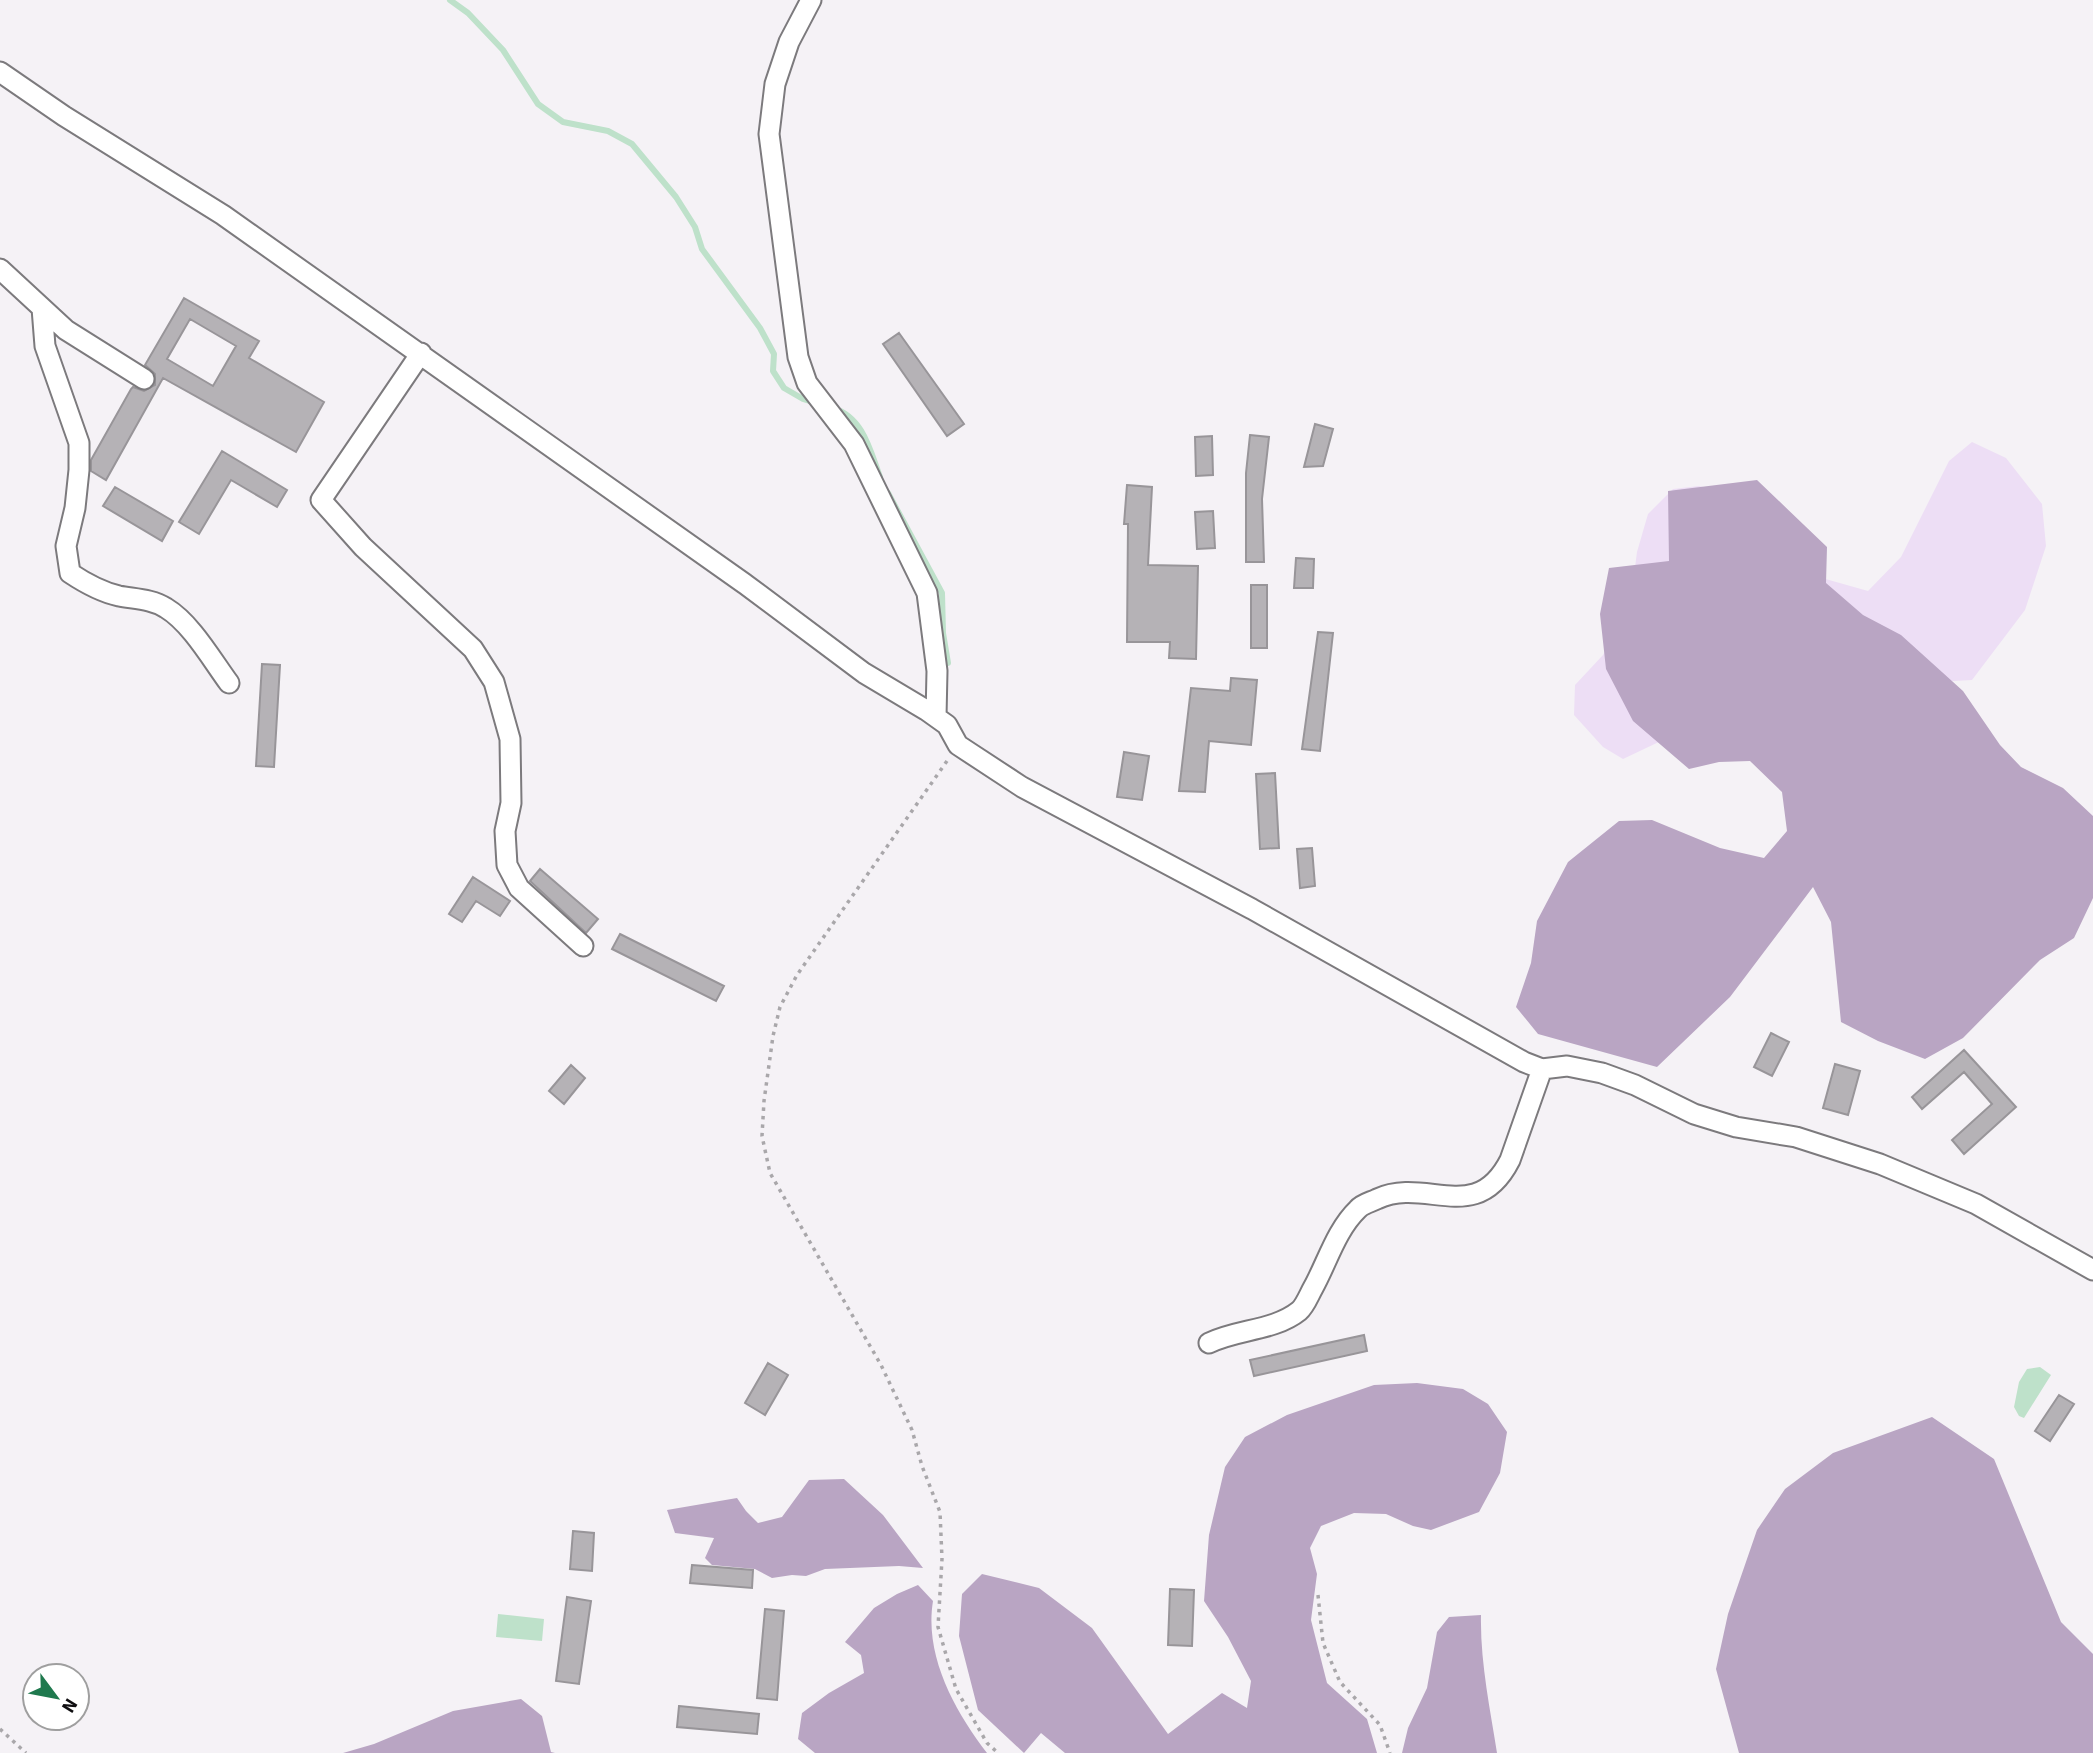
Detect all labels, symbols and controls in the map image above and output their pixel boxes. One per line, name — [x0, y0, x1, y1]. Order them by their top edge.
north arrow — [21, 1662, 91, 1732]
text: N — [54, 1693, 84, 1718]

